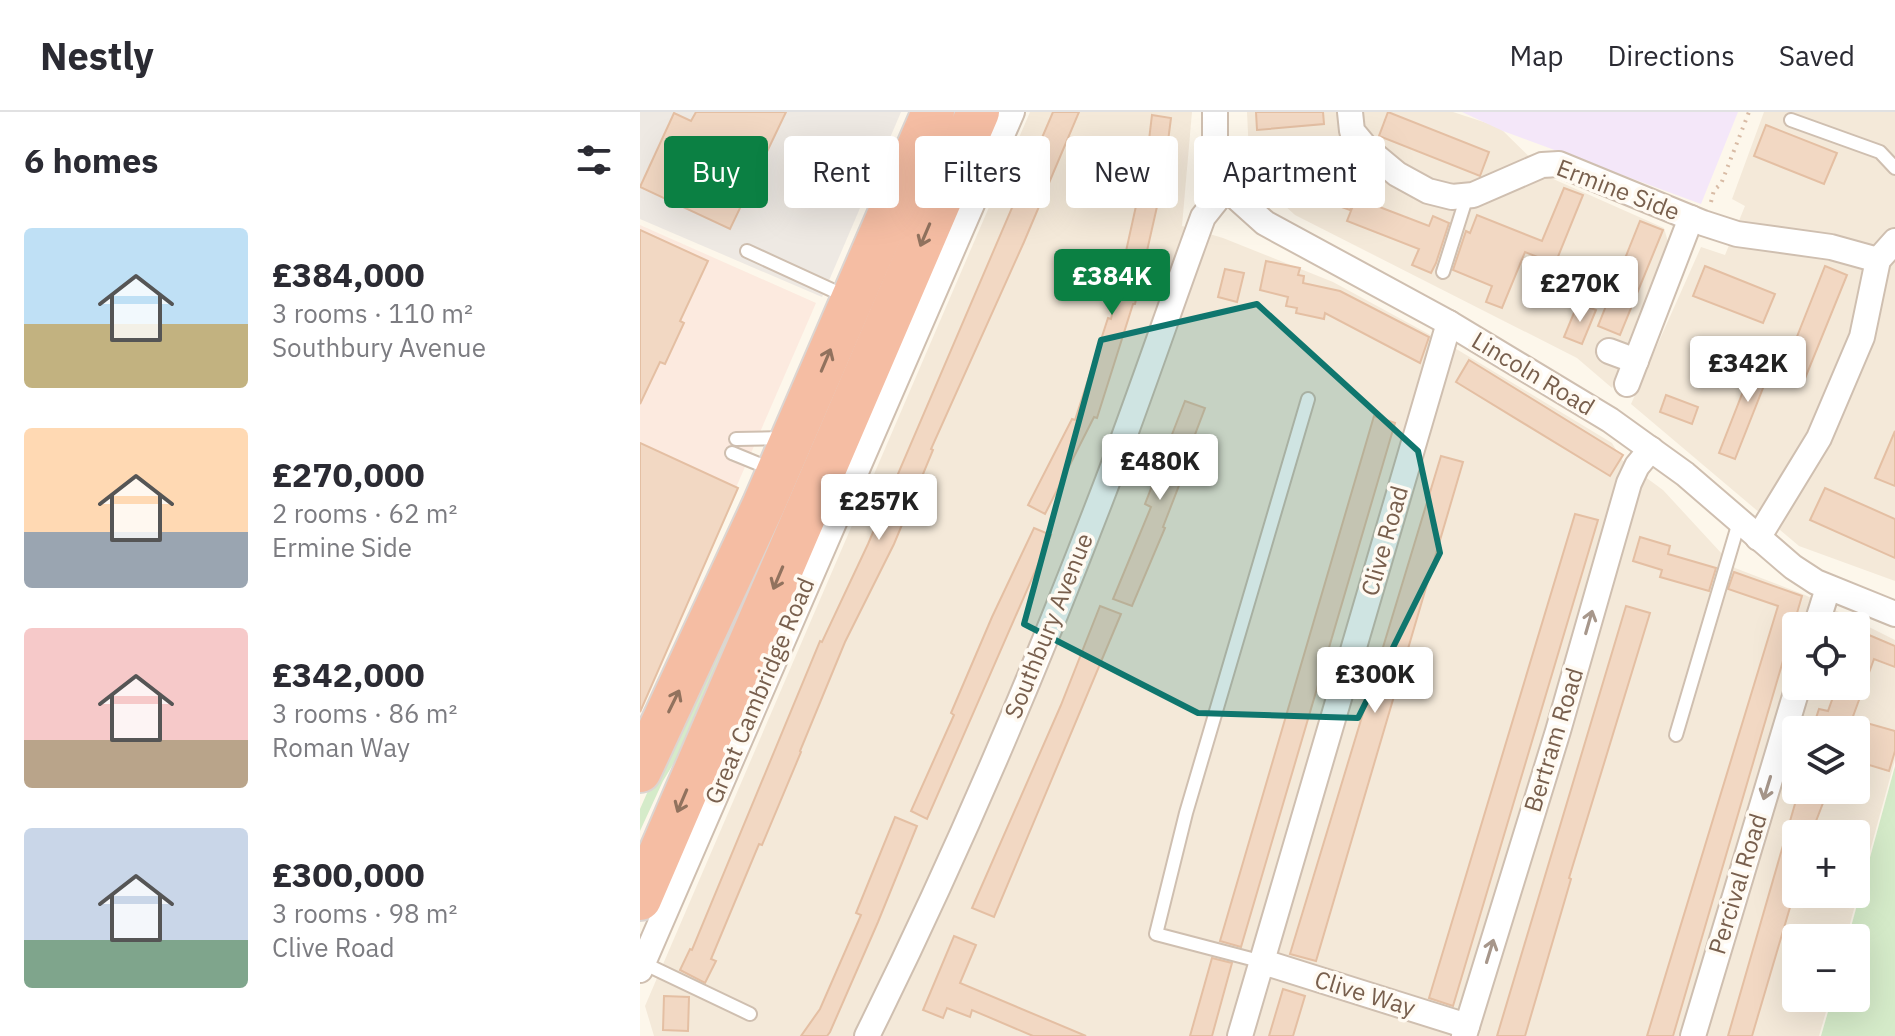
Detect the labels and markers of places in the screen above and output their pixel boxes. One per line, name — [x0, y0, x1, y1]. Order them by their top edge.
pin: £384K — [1056, 249, 1168, 317]
pin: £270K — [1524, 256, 1636, 324]
pin: £342K — [1692, 336, 1804, 404]
pin: £480K — [1104, 434, 1216, 502]
pin: £257K — [823, 474, 935, 542]
pin: £300K — [1319, 647, 1431, 715]

